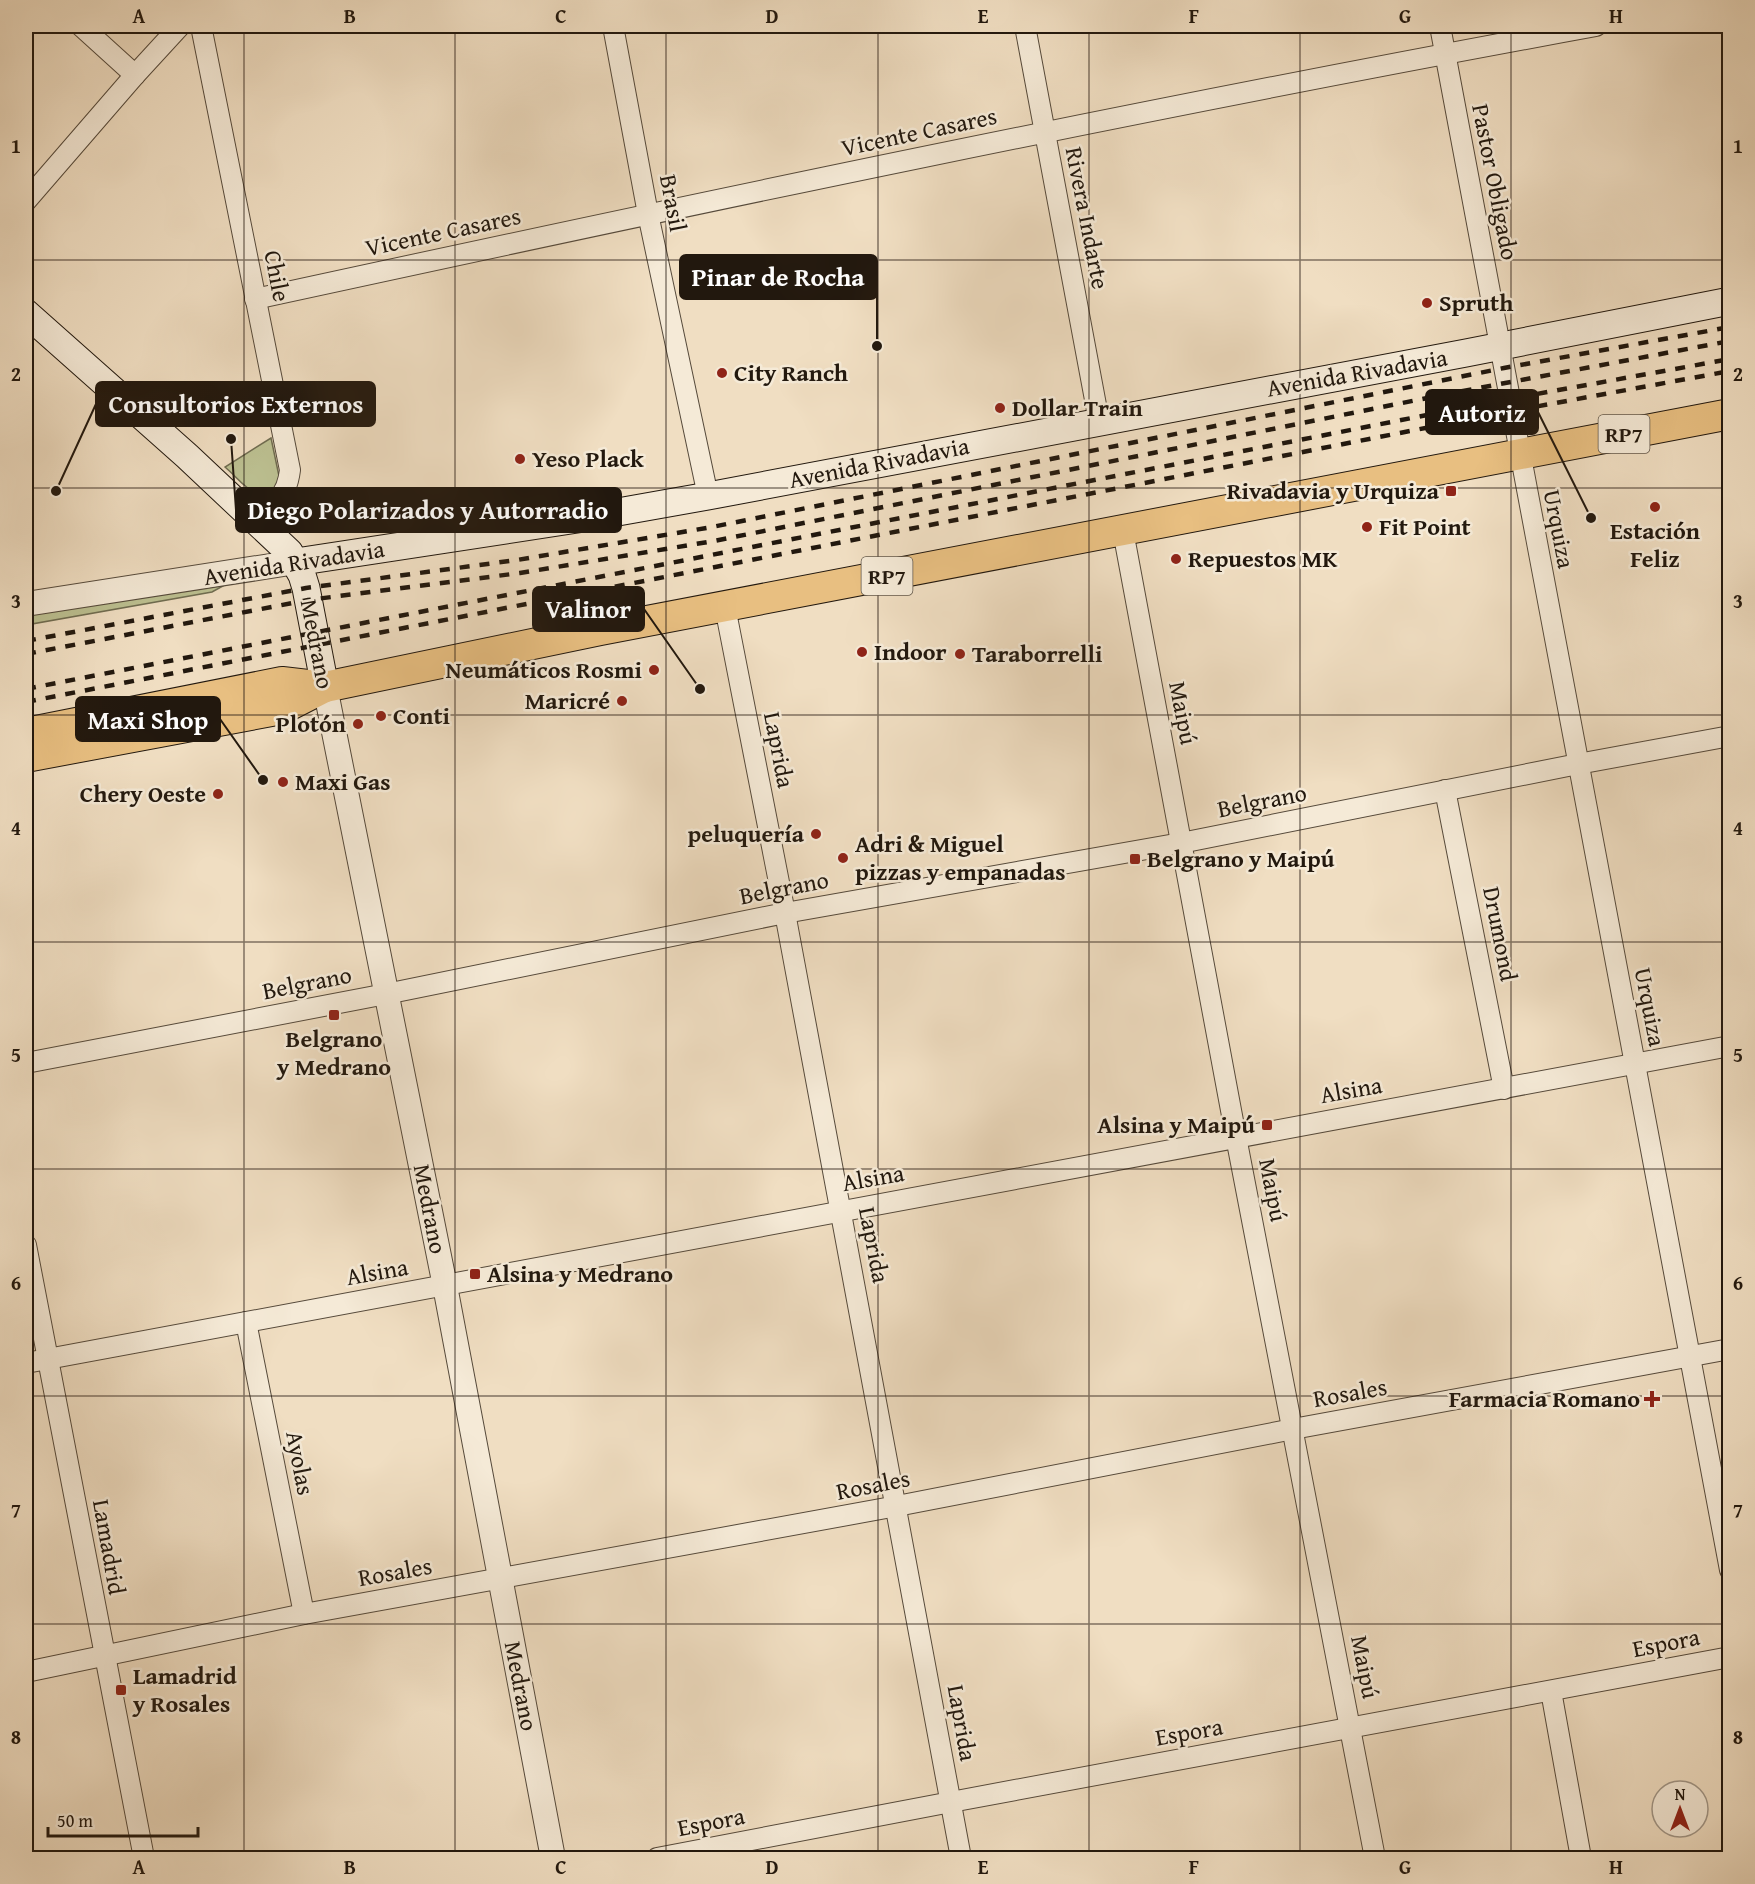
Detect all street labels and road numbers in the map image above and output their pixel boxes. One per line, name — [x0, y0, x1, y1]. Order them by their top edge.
street label: Vicente Casares — [838, 98, 1000, 165]
street label: Pastor Obligado — [1463, 101, 1528, 263]
street label: Rivera Indarte — [1057, 144, 1118, 292]
street label: Brasil — [651, 171, 696, 235]
street label: Vicente Casares — [362, 198, 524, 265]
street label: Chile — [255, 247, 300, 304]
street label: Avenida Rivadavia — [1264, 339, 1451, 406]
road number: RP7 — [1598, 415, 1650, 453]
street label: Avenida Rivadavia — [786, 428, 973, 497]
street label: Urquiza — [1535, 487, 1584, 572]
street label: Avenida Rivadavia — [201, 531, 388, 594]
road number: RP7 — [862, 557, 912, 595]
street label: Medrano — [292, 596, 343, 692]
street label: Maipú — [1160, 678, 1207, 748]
street label: Laprida — [755, 709, 804, 792]
street label: Belgrano — [1214, 775, 1310, 826]
street label: Belgrano — [736, 862, 832, 913]
street label: Drumond — [1474, 884, 1527, 984]
street label: Belgrano — [259, 957, 355, 1008]
street label: Urquiza — [1626, 965, 1675, 1050]
street label: Alsina — [1317, 1067, 1385, 1112]
street label: Alsina — [839, 1155, 907, 1200]
street label: Maipú — [1250, 1155, 1297, 1225]
street label: Medrano — [405, 1161, 456, 1257]
street label: Laprida — [850, 1204, 899, 1287]
street label: Alsina — [343, 1249, 411, 1294]
street label: Rosales — [1310, 1369, 1390, 1416]
street label: Ayolas — [277, 1428, 324, 1498]
street label: Rosales — [833, 1460, 913, 1509]
street label: Lamadrid — [84, 1496, 135, 1598]
street label: Rosales — [355, 1548, 435, 1595]
street label: Espora — [1629, 1619, 1703, 1666]
street label: Maipú — [1342, 1632, 1389, 1702]
street label: Medrano — [496, 1638, 547, 1734]
street label: Laprida — [939, 1682, 987, 1764]
street label: Espora — [1152, 1708, 1226, 1755]
street label: Espora — [674, 1798, 748, 1845]

